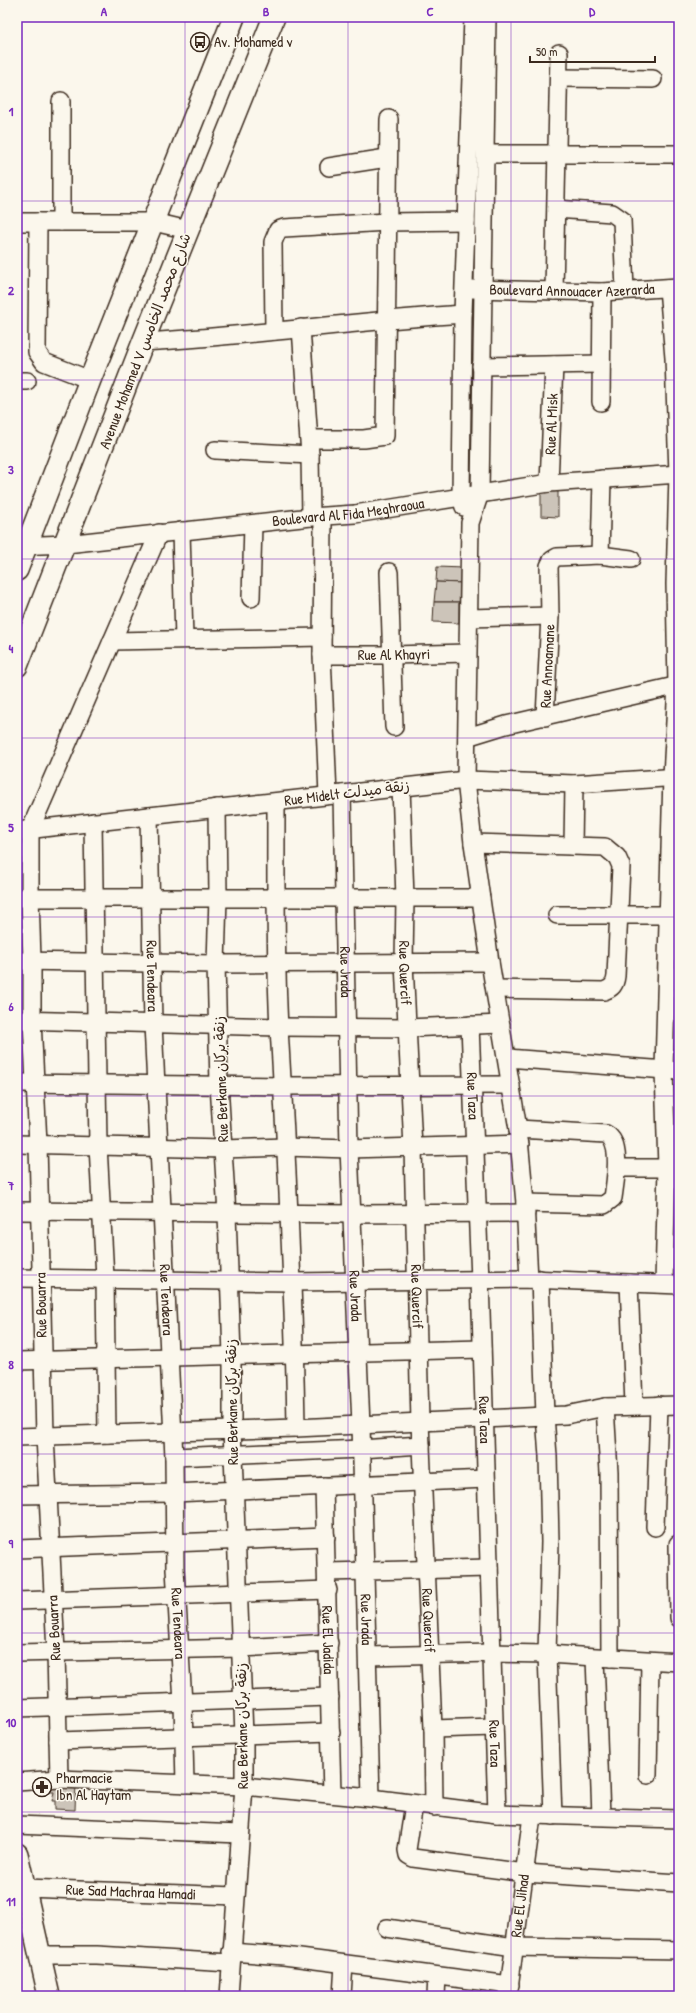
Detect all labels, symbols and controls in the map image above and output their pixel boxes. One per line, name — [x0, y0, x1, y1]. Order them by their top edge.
text: A — [101, 2, 108, 20]
text: B — [263, 2, 270, 20]
text: C — [426, 2, 434, 20]
text: D — [589, 2, 596, 20]
bus stop icon: Av. Mohamed v — [189, 31, 211, 53]
place label: Av. Mohamed v — [214, 31, 293, 52]
scale bar — [530, 38, 655, 64]
text: 50 m — [536, 43, 557, 60]
text: 1 — [9, 102, 14, 120]
street label: Avenue Mohamed V شارع محمد الخامس — [94, 230, 196, 452]
street label: Boulevard Annouacer Azerarda — [489, 278, 655, 302]
text: 2 — [8, 281, 15, 299]
street label: Rue Al Misk — [539, 393, 563, 455]
text: 3 — [8, 460, 14, 478]
street label: Boulevard Al Fida Meghraoua — [271, 492, 426, 531]
street label: Rue Annoamane — [534, 624, 560, 708]
text: 4 — [9, 639, 14, 657]
street label: Rue Al Khayri — [358, 643, 431, 665]
street label: Rue Midelt زنقة ميدلت — [283, 774, 411, 811]
text: 5 — [8, 818, 14, 836]
street label: Rue Tendeara — [141, 940, 164, 1012]
street label: Rue Quercif — [394, 941, 417, 1006]
street label: Rue Jrada — [335, 946, 357, 998]
text: 6 — [8, 997, 14, 1015]
street label: Rue Berkane زنقة بركان — [208, 1016, 233, 1143]
street label: Rue Taza — [462, 1072, 485, 1120]
text: 7 — [7, 1176, 15, 1194]
street label: Rue Tendeara — [155, 1263, 179, 1336]
street label: Rue Quercif — [406, 1264, 429, 1330]
street label: Rue Jrada — [344, 1270, 367, 1322]
street label: Rue Bouarra — [29, 1272, 52, 1338]
street label: Rue Berkane زنقة بركان — [220, 1339, 243, 1465]
text: 8 — [8, 1355, 14, 1373]
street label: Rue Taza — [474, 1396, 496, 1444]
text: 9 — [9, 1534, 14, 1552]
street label: Rue Tendeara — [166, 1587, 191, 1660]
street label: Rue Quercif — [417, 1588, 441, 1654]
street label: Rue Jrada — [356, 1594, 378, 1646]
street label: Rue Bouarra — [41, 1595, 66, 1661]
street label: Rue El Jadida — [317, 1605, 340, 1675]
street label: Rue Berkane زنقة بركان — [230, 1663, 253, 1789]
text: 10 — [6, 1713, 16, 1731]
street label: Rue Taza — [484, 1719, 507, 1768]
place label: Pharmacie Ibn Al Haytam — [56, 1767, 131, 1805]
pharmacy icon: Pharmacie Ibn Al Haytam — [31, 1776, 53, 1798]
street label: Rue El Jihad — [505, 1873, 534, 1939]
street label: Rue Sad Machraa Hamadi — [65, 1879, 197, 1905]
text: 11 — [6, 1892, 16, 1910]

